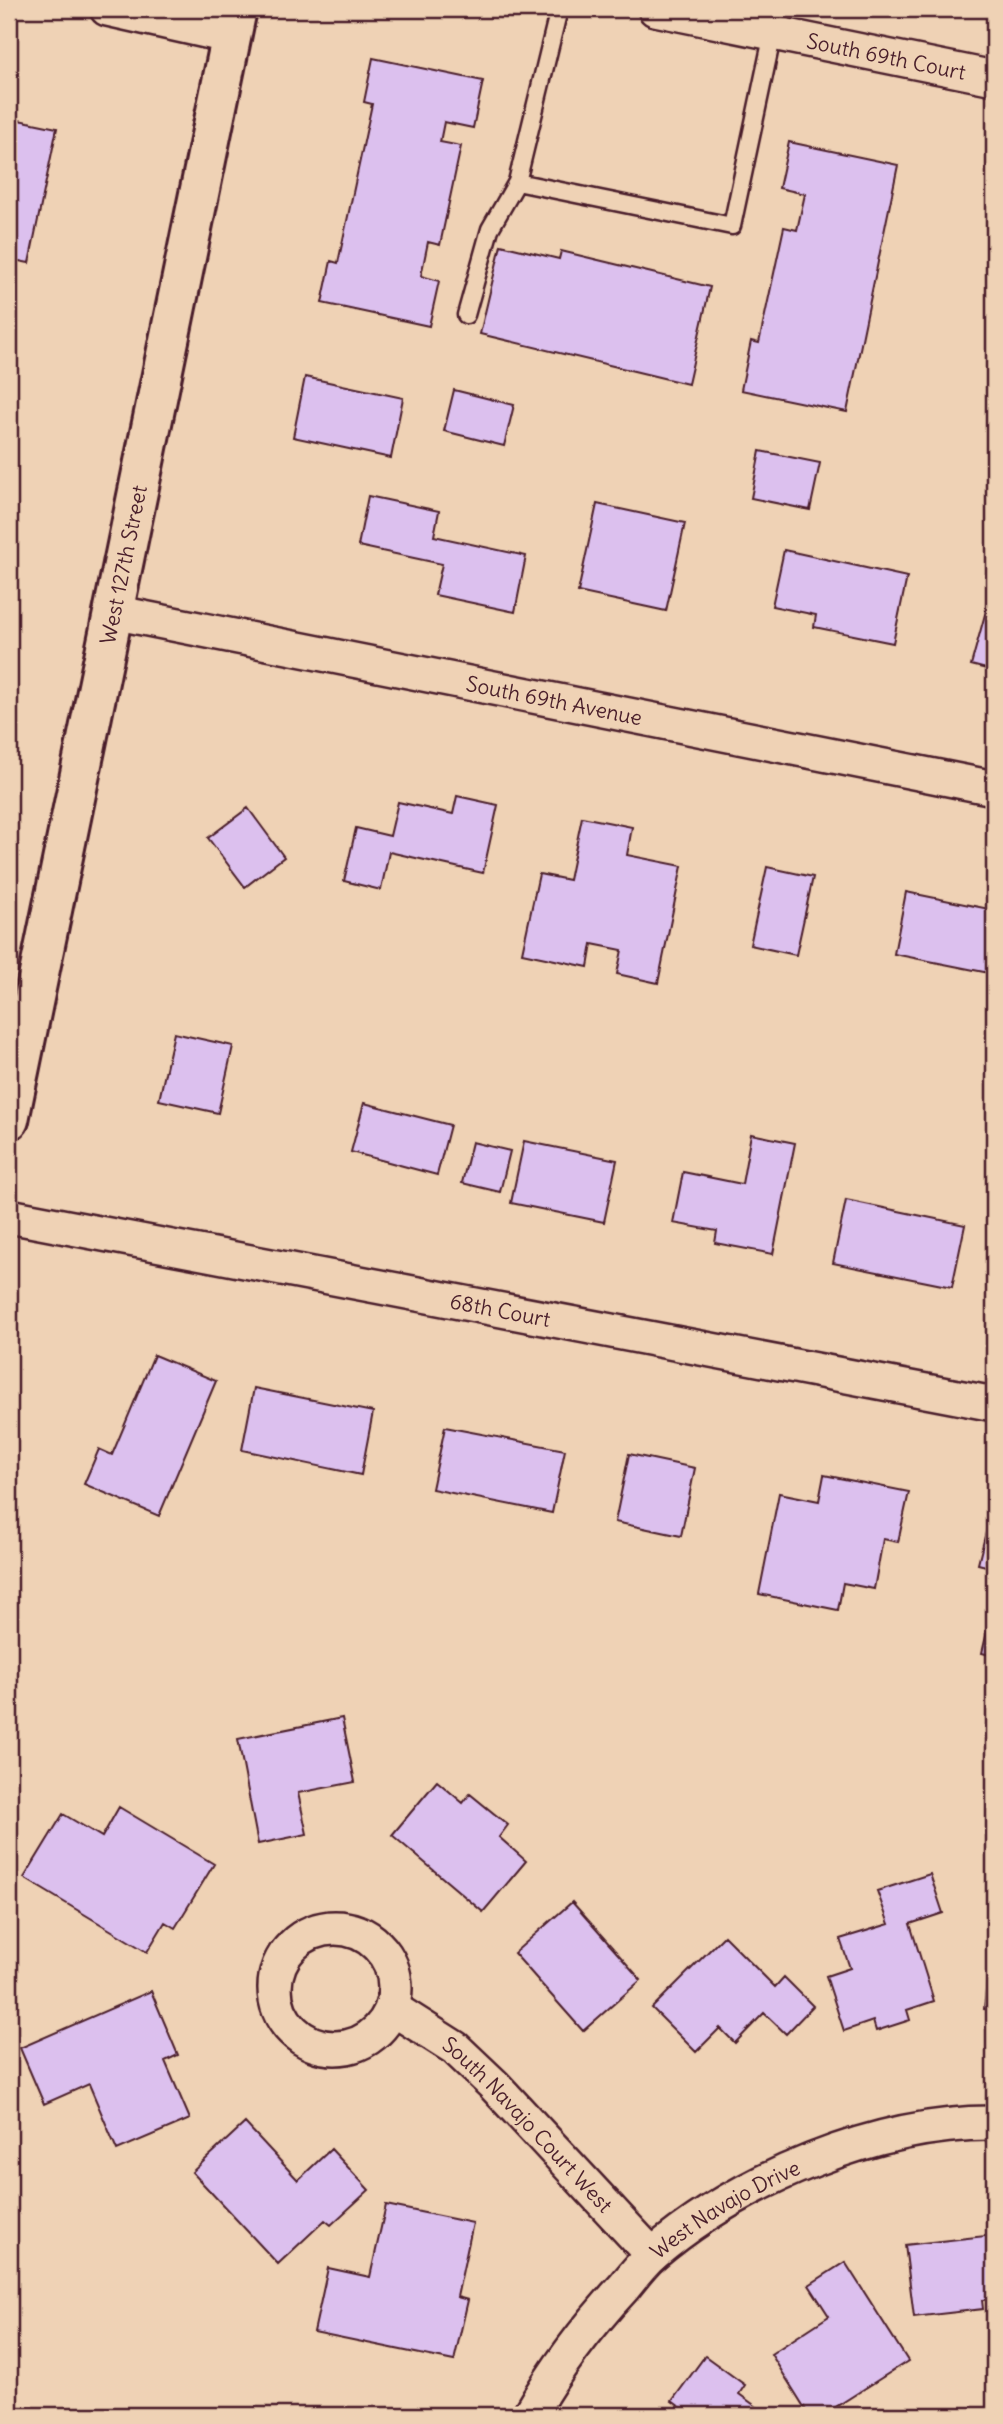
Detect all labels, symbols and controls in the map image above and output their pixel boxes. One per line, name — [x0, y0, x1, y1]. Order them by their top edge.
street label: South 69th Court — [804, 27, 968, 85]
street label: West 127th Street — [94, 483, 152, 647]
street label: South 69th Avenue — [464, 669, 645, 731]
street label: 68th Court — [448, 1287, 553, 1333]
street label: South Navajo Court West — [438, 2030, 619, 2218]
street label: West Navajo Drive — [644, 2153, 804, 2265]

